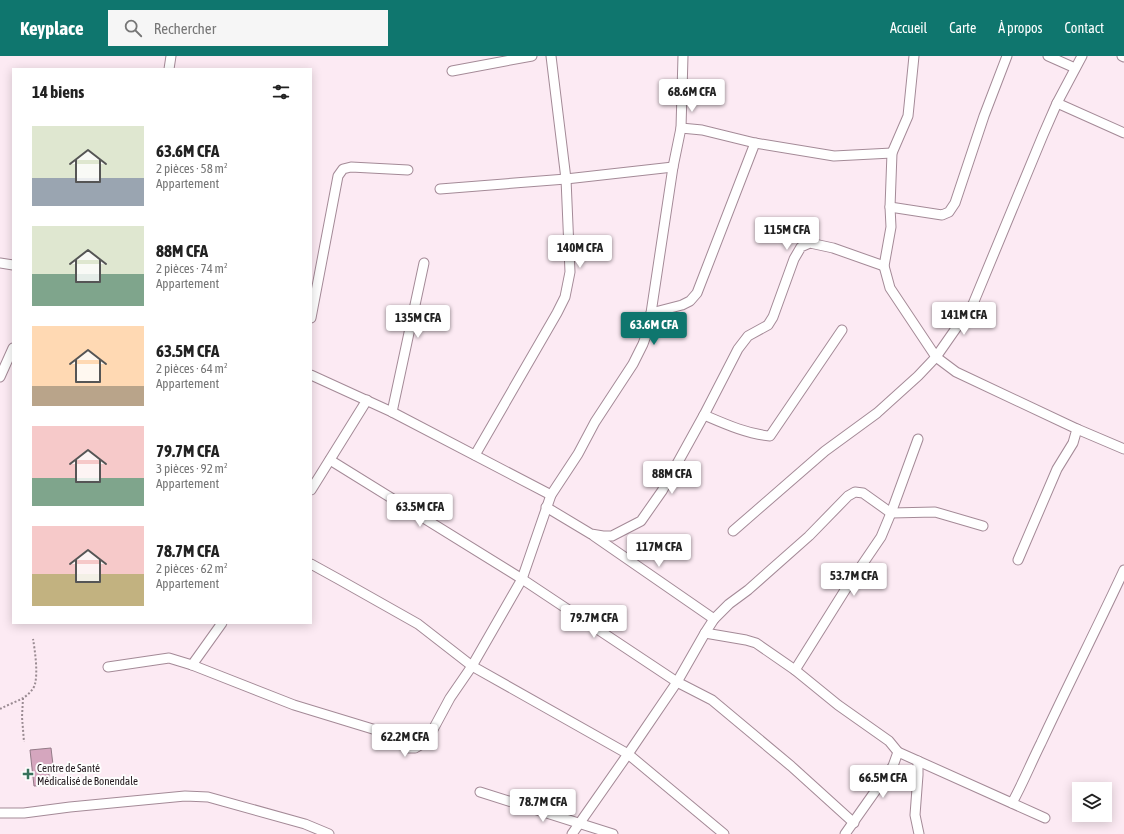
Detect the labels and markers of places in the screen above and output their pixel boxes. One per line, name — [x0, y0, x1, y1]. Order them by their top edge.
pin: 68.6M CFA — [646, 79, 738, 113]
pin: 115M CFA — [746, 217, 828, 251]
pin: 140M CFA — [539, 235, 621, 269]
pin: 141M CFA — [923, 302, 1005, 336]
pin: 135M CFA — [377, 305, 459, 339]
pin: 63.6M CFA — [608, 312, 700, 346]
pin: 88M CFA — [635, 461, 709, 495]
pin: 63.5M CFA — [374, 494, 466, 528]
pin: 117M CFA — [618, 534, 700, 568]
pin: 53.7M CFA — [808, 563, 900, 597]
pin: 79.7M CFA — [548, 605, 640, 639]
pin: 62.2M CFA — [359, 724, 451, 758]
place label: Centre de Santé Médicalisé de Bonendale — [37, 762, 138, 787]
pin: 66.5M CFA — [837, 765, 929, 799]
marker: Centre de Santé Médicalisé de Bonendale — [22, 768, 34, 780]
pin: 78.7M CFA — [497, 789, 589, 823]

